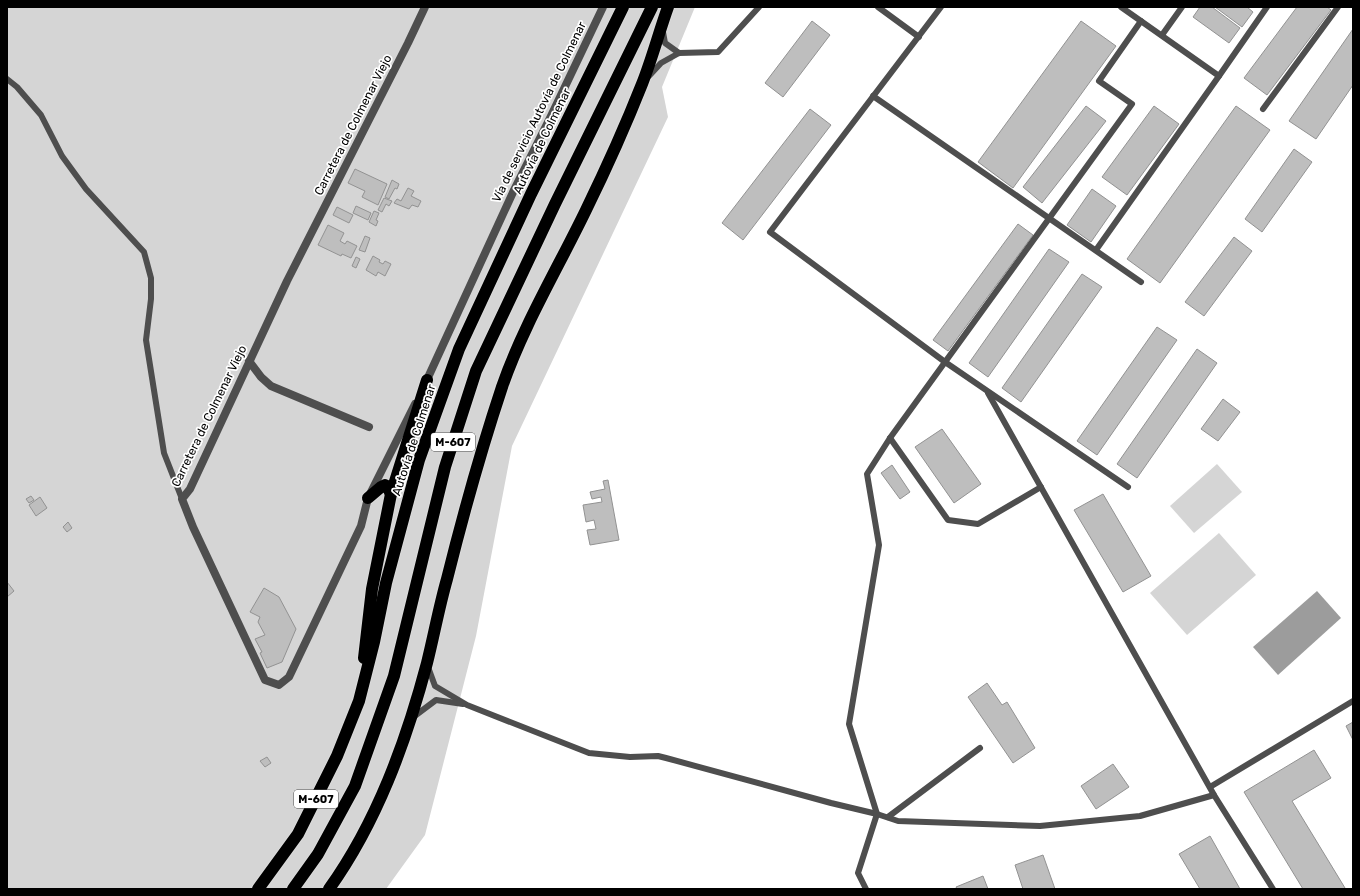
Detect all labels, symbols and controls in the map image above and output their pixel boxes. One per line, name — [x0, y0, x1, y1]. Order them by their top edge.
street label: Vía de servicio Autovía de Colmenar — [489, 19, 589, 205]
street label: Carretera de Colmenar Viejo — [311, 52, 395, 198]
street label: Autovía de Colmenar — [510, 86, 574, 196]
street label: Carretera de Colmenar Viejo — [169, 343, 250, 489]
street label: Autovía de Colmenar — [389, 382, 439, 497]
road number: M-607 — [431, 433, 475, 451]
road number: M-607 — [294, 790, 338, 808]

